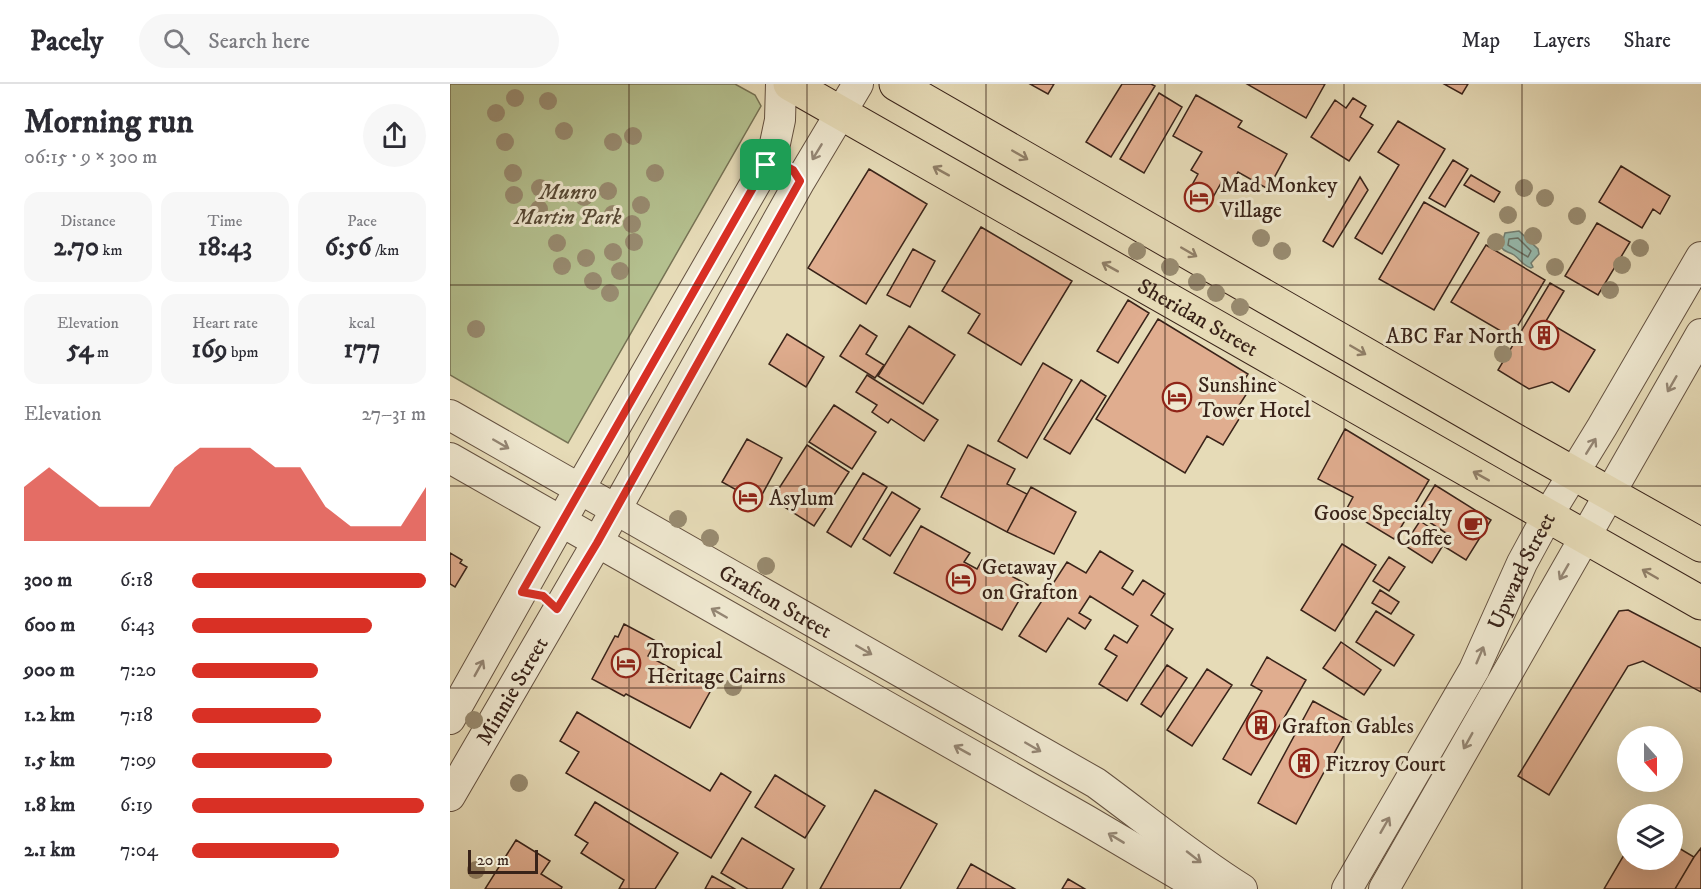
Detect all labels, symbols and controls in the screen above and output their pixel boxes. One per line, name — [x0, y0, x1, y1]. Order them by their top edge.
search box — [139, 14, 559, 68]
text: Pacely — [30, 24, 103, 59]
icon: search — [160, 25, 193, 58]
text: Search here — [208, 28, 310, 55]
text: Map — [1461, 28, 1500, 54]
text: Layers — [1533, 28, 1591, 54]
text: Share — [1624, 28, 1671, 54]
text: Morning run — [24, 102, 193, 143]
button: share — [363, 104, 426, 167]
pin — [740, 139, 791, 190]
one-way arrow — [810, 143, 822, 160]
text: 06:15 · 9 × 300 m — [24, 145, 157, 170]
icon: arrive — [749, 148, 782, 181]
one-way arrow — [1010, 150, 1028, 161]
one-way arrow — [933, 165, 950, 177]
place label: Mad Monkey Village — [1219, 172, 1338, 224]
park label: Munro Martin Park — [513, 179, 622, 231]
hotel icon: Mad Monkey Village — [1183, 181, 1215, 213]
text: Distance — [60, 211, 116, 231]
text: Time — [208, 211, 242, 231]
text: Pace — [347, 211, 377, 231]
text: 2.70 — [54, 231, 99, 264]
text: 18:43 — [198, 231, 252, 264]
text: 6:56 — [325, 231, 372, 264]
text: km — [99, 240, 122, 260]
text: /km — [372, 240, 399, 260]
one-way arrow — [1180, 247, 1197, 259]
one-way arrow — [1102, 261, 1120, 272]
street label: Sheridan Street — [1132, 273, 1263, 363]
text: Elevation — [57, 313, 119, 333]
text: Heart rate — [192, 313, 258, 333]
text: kcal — [349, 313, 375, 333]
building icon: ABC Far North — [1528, 319, 1560, 351]
place label: ABC Far North — [1386, 323, 1523, 350]
text: 54 — [67, 333, 94, 366]
text: 169 — [192, 333, 227, 366]
text: 177 — [344, 333, 380, 366]
text: m — [94, 342, 109, 362]
text: bpm — [227, 342, 258, 362]
one-way arrow — [1349, 344, 1366, 356]
place label: Sunshine Tower Hotel — [1198, 372, 1311, 424]
one-way arrow — [1666, 375, 1677, 393]
hotel icon: Sunshine Tower Hotel — [1161, 381, 1193, 413]
text: Elevation — [24, 402, 101, 427]
text: 27–31 m — [361, 402, 426, 427]
one-way arrow — [492, 438, 509, 450]
one-way arrow — [1585, 438, 1597, 455]
one-way arrow — [1473, 470, 1490, 482]
hotel icon: Asylum — [732, 481, 764, 513]
place label: Asylum — [769, 485, 834, 512]
place label: Goose Specialty Coffee — [1314, 500, 1453, 552]
street label: Upward Street — [1482, 508, 1562, 634]
cafe icon: Goose Specialty Coffee — [1457, 509, 1489, 541]
place label: Getaway on Grafton — [982, 554, 1079, 606]
street label: Grafton Street — [714, 559, 837, 645]
one-way arrow — [1558, 562, 1569, 580]
hotel icon: Getaway on Grafton — [945, 563, 977, 595]
text: 300 m — [24, 568, 72, 593]
text: 6:18 — [120, 568, 153, 593]
one-way arrow — [1642, 568, 1659, 580]
one-way arrow — [711, 606, 728, 618]
text: 600 m — [24, 613, 75, 638]
text: 6:43 — [120, 613, 155, 638]
street label: Minnie Street — [471, 632, 554, 750]
place label: Tropical Heritage Cairns — [647, 638, 786, 690]
one-way arrow — [855, 644, 872, 656]
one-way arrow — [1475, 646, 1486, 665]
hotel icon: Tropical Heritage Cairns — [610, 647, 642, 679]
text: 900 m — [24, 658, 75, 683]
text: 7:20 — [120, 658, 156, 683]
one-way arrow — [473, 660, 485, 677]
text: 1.2 km — [24, 703, 75, 728]
text: 7:18 — [120, 703, 153, 728]
building icon: Grafton Gables — [1245, 709, 1277, 741]
place label: Grafton Gables — [1282, 713, 1414, 740]
north arrow — [1617, 726, 1683, 792]
map controls — [1617, 726, 1683, 870]
one-way arrow — [1461, 732, 1473, 749]
one-way arrow — [1024, 741, 1041, 753]
one-way arrow — [954, 744, 971, 756]
building icon: Fitzroy Court — [1288, 747, 1320, 779]
text: 1.5 km — [24, 748, 75, 773]
text: 7:09 — [120, 748, 157, 773]
place label: Fitzroy Court — [1325, 751, 1446, 778]
text: 1.8 km — [24, 793, 75, 818]
text: 6:19 — [120, 793, 153, 818]
button: layers — [1617, 804, 1683, 870]
one-way arrow — [1379, 817, 1391, 834]
one-way arrow — [1108, 832, 1125, 844]
text: 2.1 km — [24, 838, 75, 863]
text: 7:04 — [120, 838, 158, 863]
scale bar — [468, 847, 538, 874]
text: 20 m — [477, 850, 509, 870]
one-way arrow — [1185, 851, 1201, 863]

